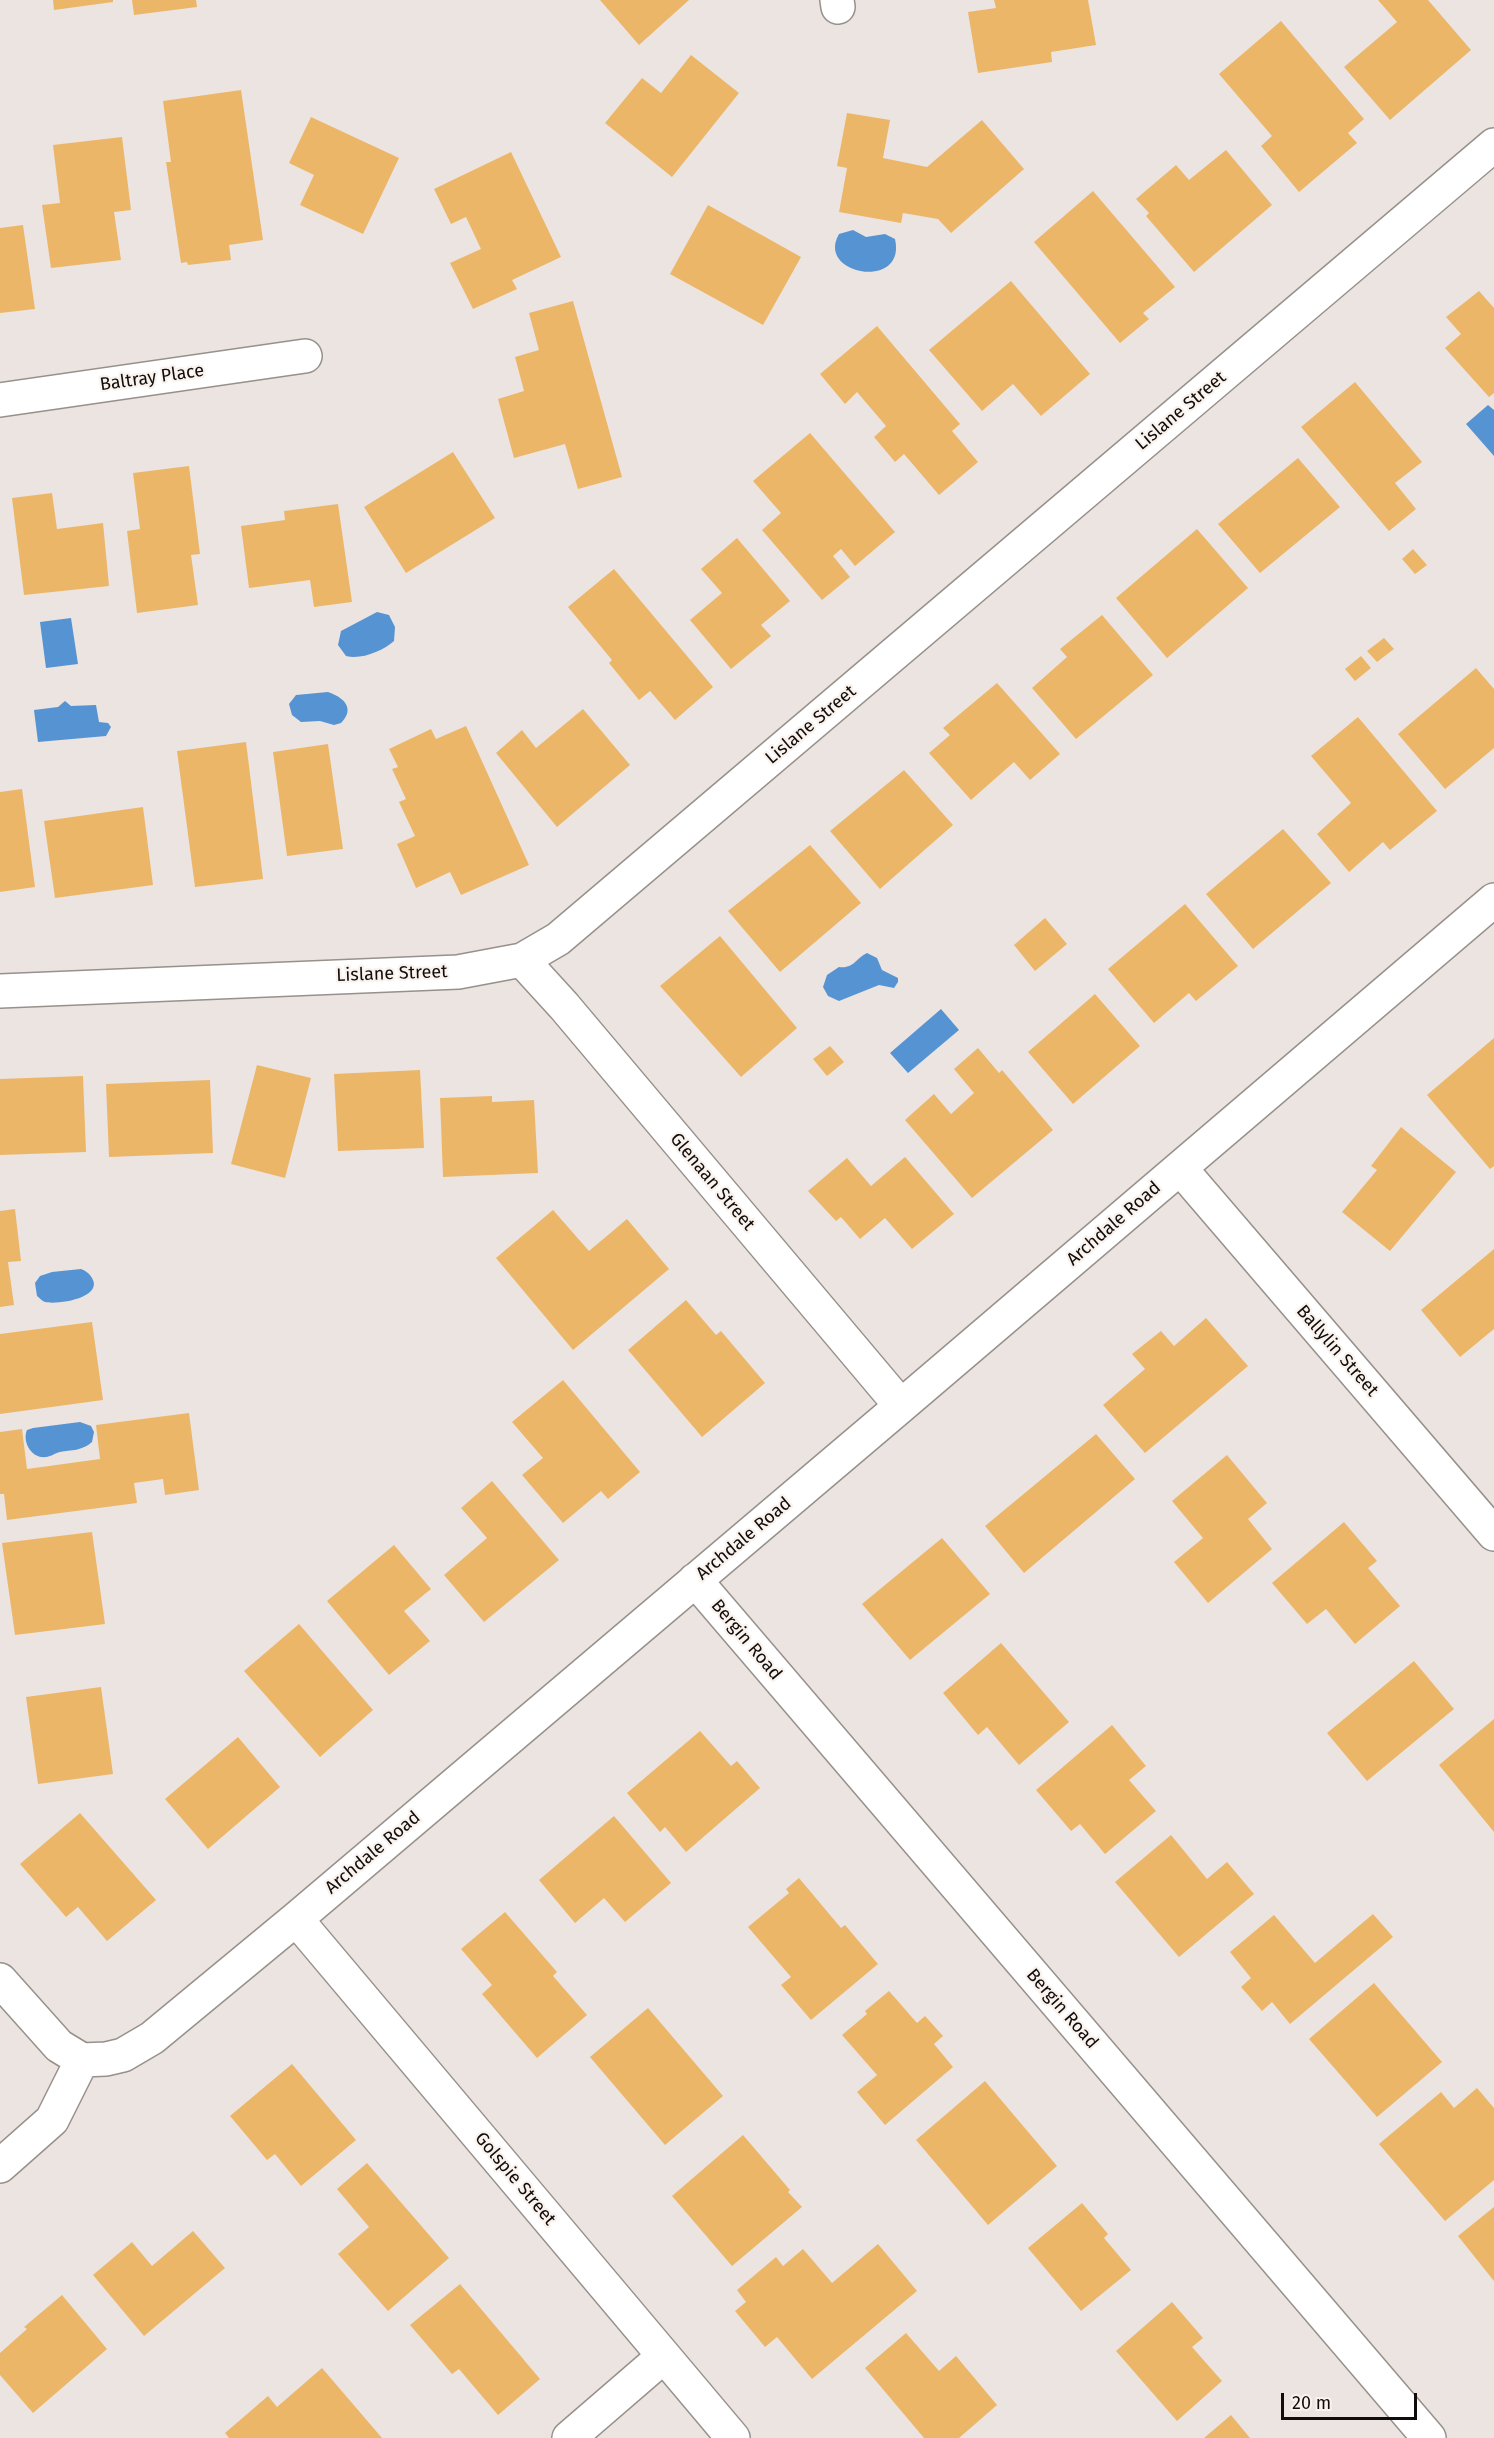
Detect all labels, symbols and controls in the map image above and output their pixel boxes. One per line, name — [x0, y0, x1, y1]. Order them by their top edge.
street label: Baltray Place — [98, 360, 206, 396]
street label: Lislane Street — [1131, 367, 1231, 455]
street label: Lislane Street — [761, 681, 861, 769]
street label: Lislane Street — [336, 961, 448, 987]
street label: Glenaan Street — [665, 1129, 759, 1235]
street label: Archdale Road — [1063, 1177, 1165, 1271]
street label: Ballylin Street — [1291, 1301, 1383, 1401]
street label: Archdale Road — [692, 1493, 796, 1585]
street label: Bergin Road — [706, 1595, 786, 1685]
street label: Archdale Road — [321, 1807, 425, 1899]
street label: Bergin Road — [1021, 1965, 1103, 2053]
street label: Golspie Street — [470, 2128, 560, 2230]
scale bar — [1284, 2381, 1420, 2419]
text: 20 m — [1292, 2392, 1331, 2414]

